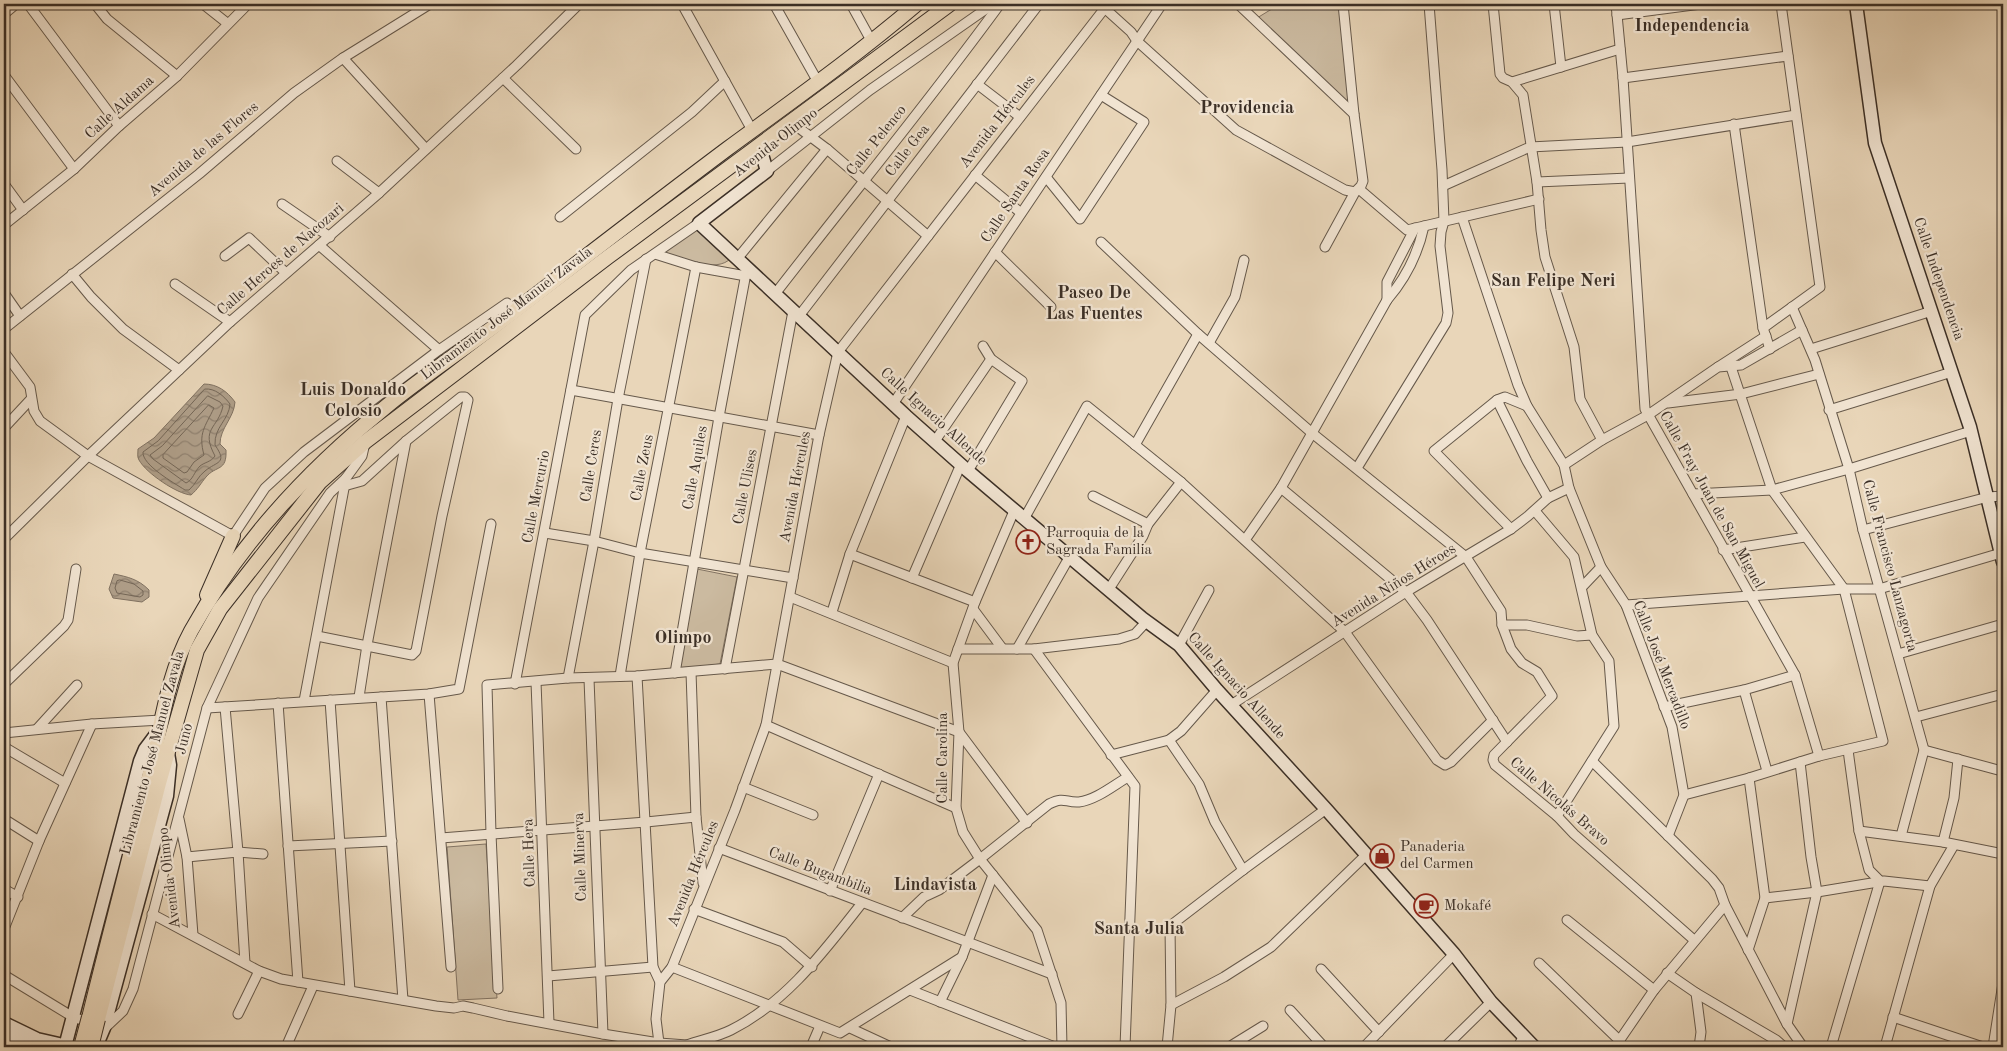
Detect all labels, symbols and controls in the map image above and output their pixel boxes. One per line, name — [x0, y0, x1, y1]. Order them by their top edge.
district label: Independencia — [1634, 17, 1750, 35]
street label: Calle Aldama — [83, 73, 158, 143]
street label: Avenida Hércules — [957, 73, 1039, 171]
district label: Providencia — [1200, 99, 1294, 117]
street label: Avenida de las Flores — [146, 100, 262, 200]
street label: Calle Pelenco — [844, 103, 910, 179]
street label: Avenida Olimpo — [731, 106, 821, 180]
street label: Calle Gea — [883, 122, 933, 180]
street label: Calle Santa Rosa — [979, 146, 1053, 246]
street label: Calle Heroes de Nacozari — [215, 201, 347, 319]
street label: Calle Independencia — [1910, 216, 1966, 343]
street label: Libramiento José Manuel Zavala — [418, 244, 596, 383]
district label: San Felipe Neri — [1491, 272, 1615, 290]
district label: Paseo De Las Fuentes — [1045, 284, 1143, 323]
street label: Calle Ignacio Allende — [877, 365, 989, 469]
district label: Luis Donaldo Colosio — [300, 381, 406, 420]
street label: Calle Fray Juan de San Miguel — [1656, 409, 1766, 591]
street label: Calle Aquiles — [681, 425, 711, 511]
street label: Calle Ceres — [579, 429, 605, 503]
street label: Avenida Hércules — [778, 430, 814, 544]
street label: Calle Zeus — [629, 433, 657, 503]
street label: Calle Ulises — [731, 448, 761, 526]
street label: Calle Mercurio — [521, 449, 553, 545]
street label: Calle Francisco Lanzagorta — [1859, 478, 1919, 654]
place label: Parroquia de la Sagrada Familia — [1046, 526, 1152, 558]
church icon: Parroquia de la Sagrada Familia — [1015, 529, 1041, 555]
street label: Avenida Niños Héroes — [1329, 542, 1459, 630]
street label: Calle José Mercadillo — [1629, 598, 1693, 732]
district label: Olimpo — [655, 629, 711, 647]
street label: Calle Ignacio Allende — [1184, 630, 1288, 742]
street label: Libramiento José Manuel Zavala — [118, 649, 188, 857]
street label: Calle Carolina — [936, 712, 951, 804]
street label: Juno — [174, 722, 196, 756]
street label: Calle Nicolás Bravo — [1506, 755, 1612, 849]
street label: Calle Minerva — [572, 812, 590, 902]
street label: Calle Hera — [521, 818, 539, 888]
street label: Avenida Hércules — [666, 819, 722, 929]
street label: Avenida Olimpo — [156, 826, 184, 930]
place label: Panaderia del Carmen — [1400, 840, 1474, 872]
shop icon: Panaderia del Carmen — [1369, 843, 1395, 869]
street label: Calle Bugambilia — [766, 845, 874, 899]
district label: Lindavista — [893, 876, 977, 894]
cafe icon: Mokafé — [1413, 893, 1439, 919]
place label: Mokafé — [1444, 899, 1491, 914]
district label: Santa Julia — [1094, 920, 1184, 938]

